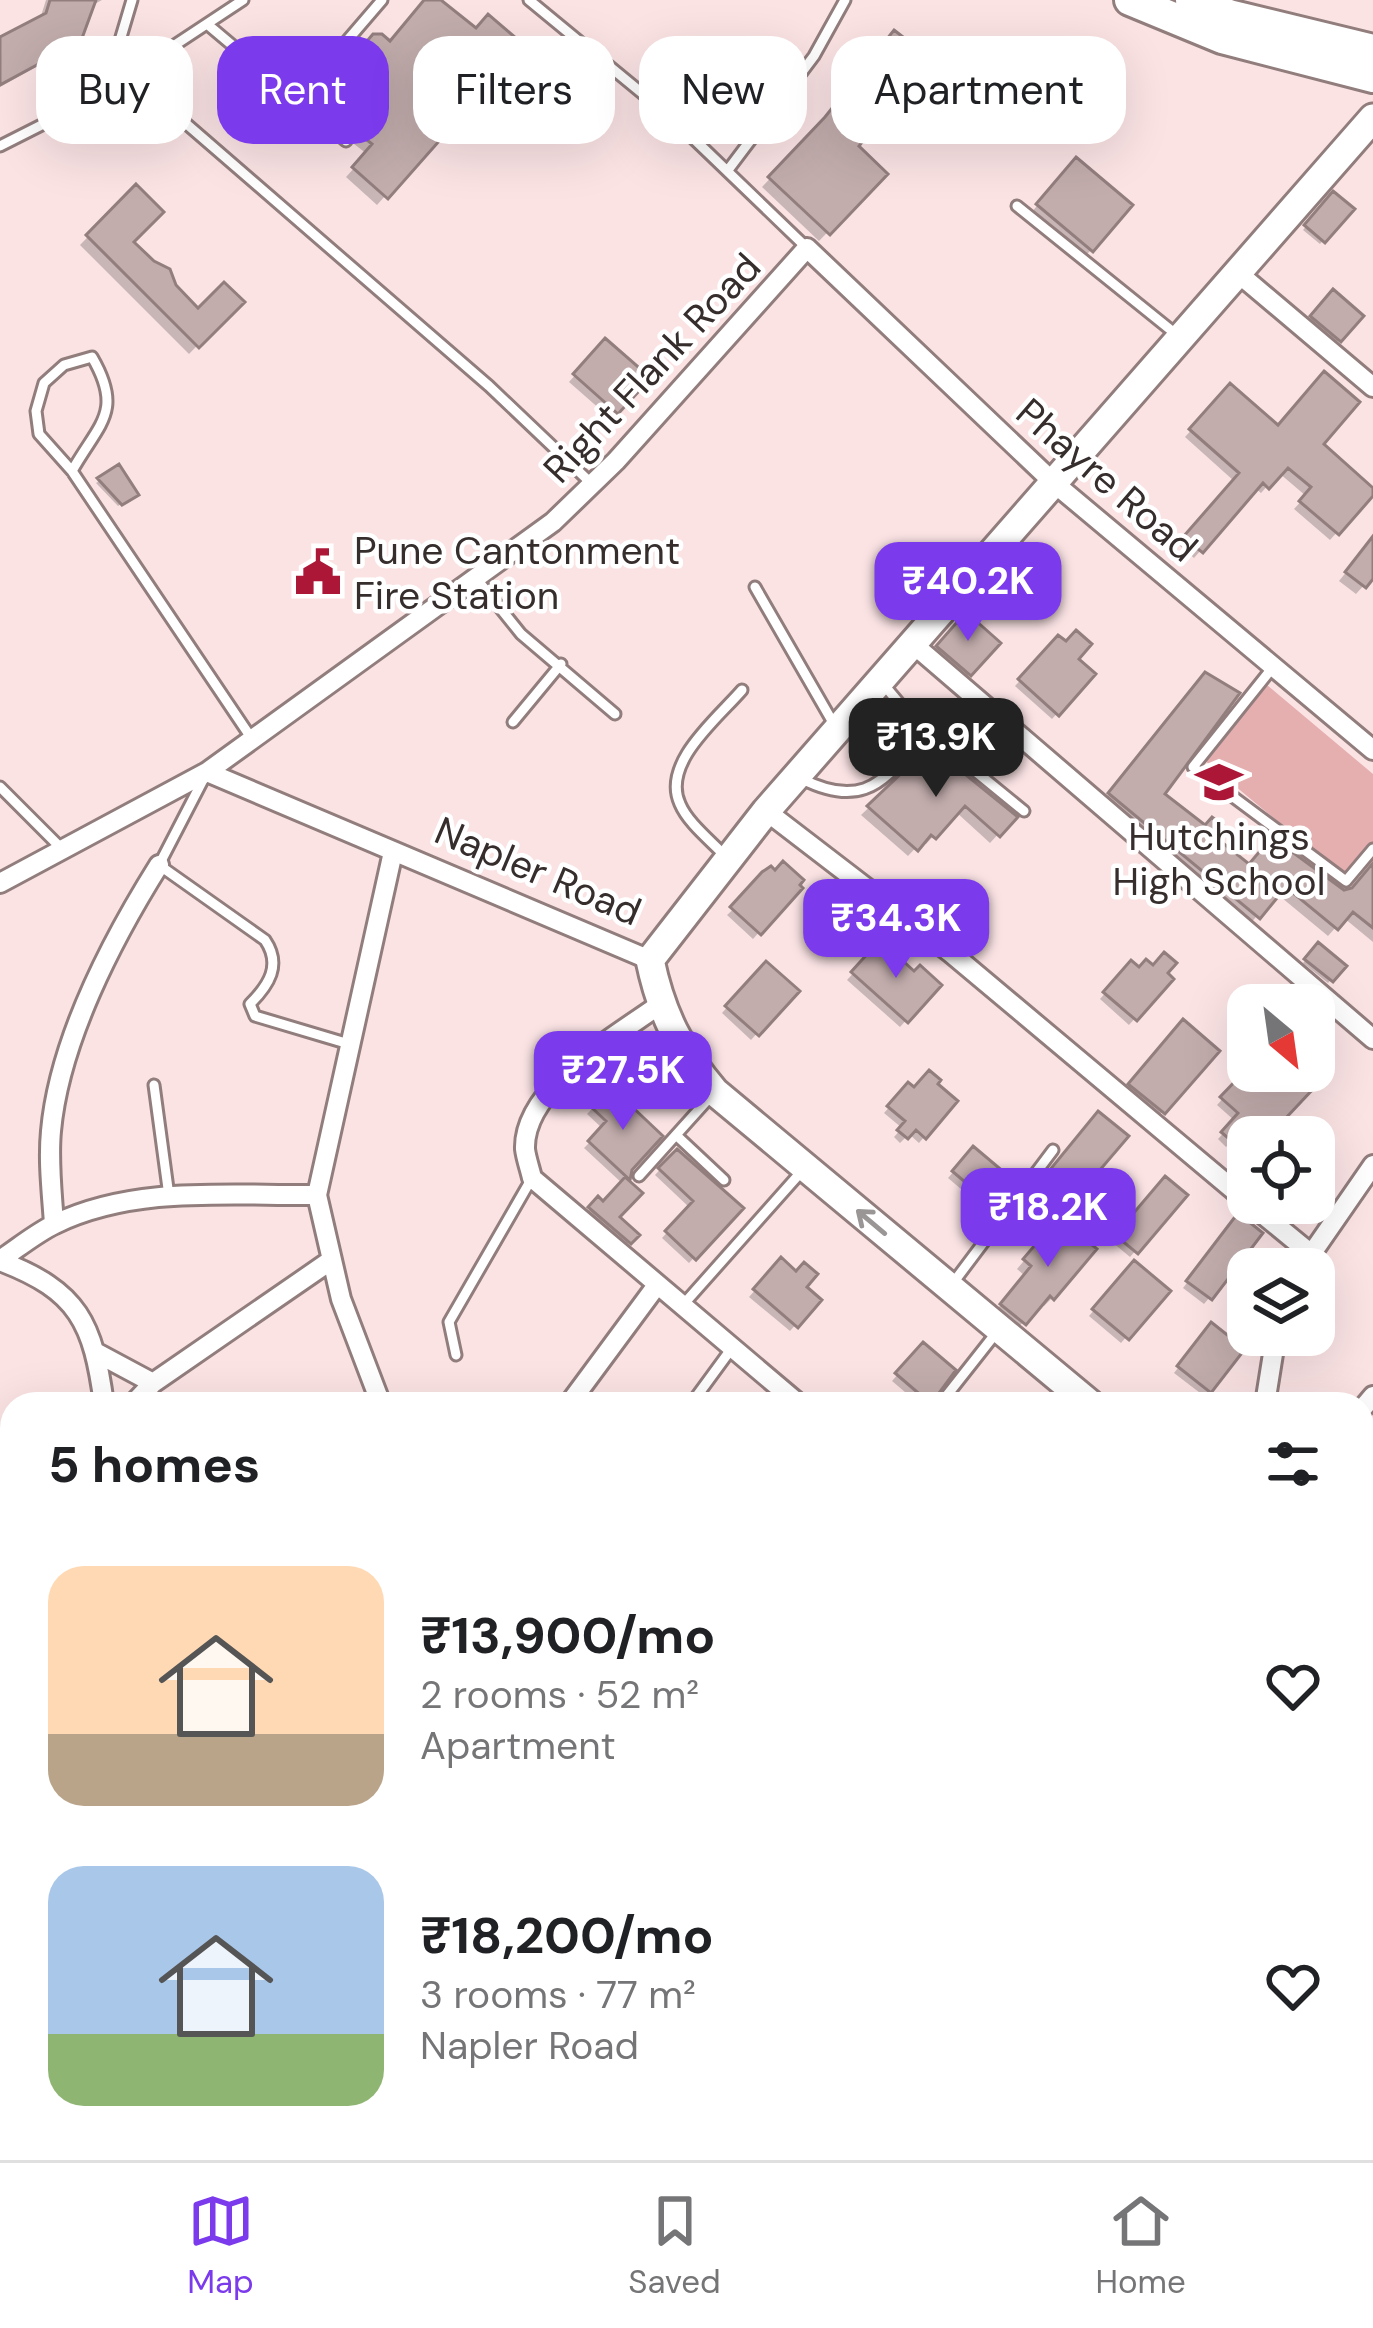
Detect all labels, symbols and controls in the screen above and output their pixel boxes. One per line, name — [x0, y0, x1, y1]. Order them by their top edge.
chip: Buy — [36, 36, 193, 144]
chip: Rent — [217, 36, 389, 144]
chip: Filters — [413, 36, 615, 144]
chip: New — [639, 36, 807, 144]
chip: Apartment — [831, 36, 1126, 144]
street label: Right Flank Road — [532, 242, 772, 494]
street label: Phayre Road — [1006, 387, 1208, 573]
place label: Pune Cantonment Fire Station — [354, 525, 680, 621]
pin: ₹40.2K — [870, 542, 1066, 644]
public building icon: Pune Cantonment Fire Station — [293, 547, 343, 597]
text: ₹40.2K — [901, 555, 1035, 606]
pin: ₹13.9K — [838, 698, 1034, 800]
text: ₹13.9K — [876, 711, 996, 762]
school or university icon: Hutchings High School — [1194, 757, 1244, 807]
street label: Napler Road — [427, 805, 649, 937]
place label: Hutchings High School — [1113, 811, 1325, 907]
pin: ₹34.3K — [798, 879, 994, 981]
text: ₹34.3K — [830, 892, 962, 943]
north arrow — [1227, 984, 1335, 1092]
map controls — [1227, 984, 1335, 1356]
pin: ₹27.5K — [525, 1031, 721, 1133]
text: ₹27.5K — [561, 1044, 685, 1095]
button: locate — [1227, 1116, 1335, 1224]
pin: ₹18.2K — [950, 1168, 1146, 1270]
text: ₹18.2K — [988, 1181, 1108, 1232]
one-way arrow — [856, 1209, 887, 1236]
button: layers — [1227, 1248, 1335, 1356]
text: 5 homes — [48, 1431, 260, 1498]
icon: filters — [1260, 1431, 1326, 1497]
text: ₹13,900/mo — [420, 1602, 715, 1669]
icon: home — [144, 1614, 288, 1758]
icon: heart — [1260, 1653, 1326, 1719]
text: 2 rooms · 52 m² — [420, 1669, 699, 1720]
text: Apartment — [420, 1720, 616, 1771]
text: ₹18,200/mo — [420, 1902, 714, 1969]
icon: home — [144, 1914, 288, 2058]
icon: heart — [1260, 1953, 1326, 2019]
text: 3 rooms · 77 m² — [420, 1969, 696, 2020]
text: Napler Road — [420, 2020, 639, 2071]
tab: Map — [187, 2188, 254, 2303]
tab: Saved — [628, 2188, 721, 2303]
tab: Home — [1095, 2188, 1186, 2303]

